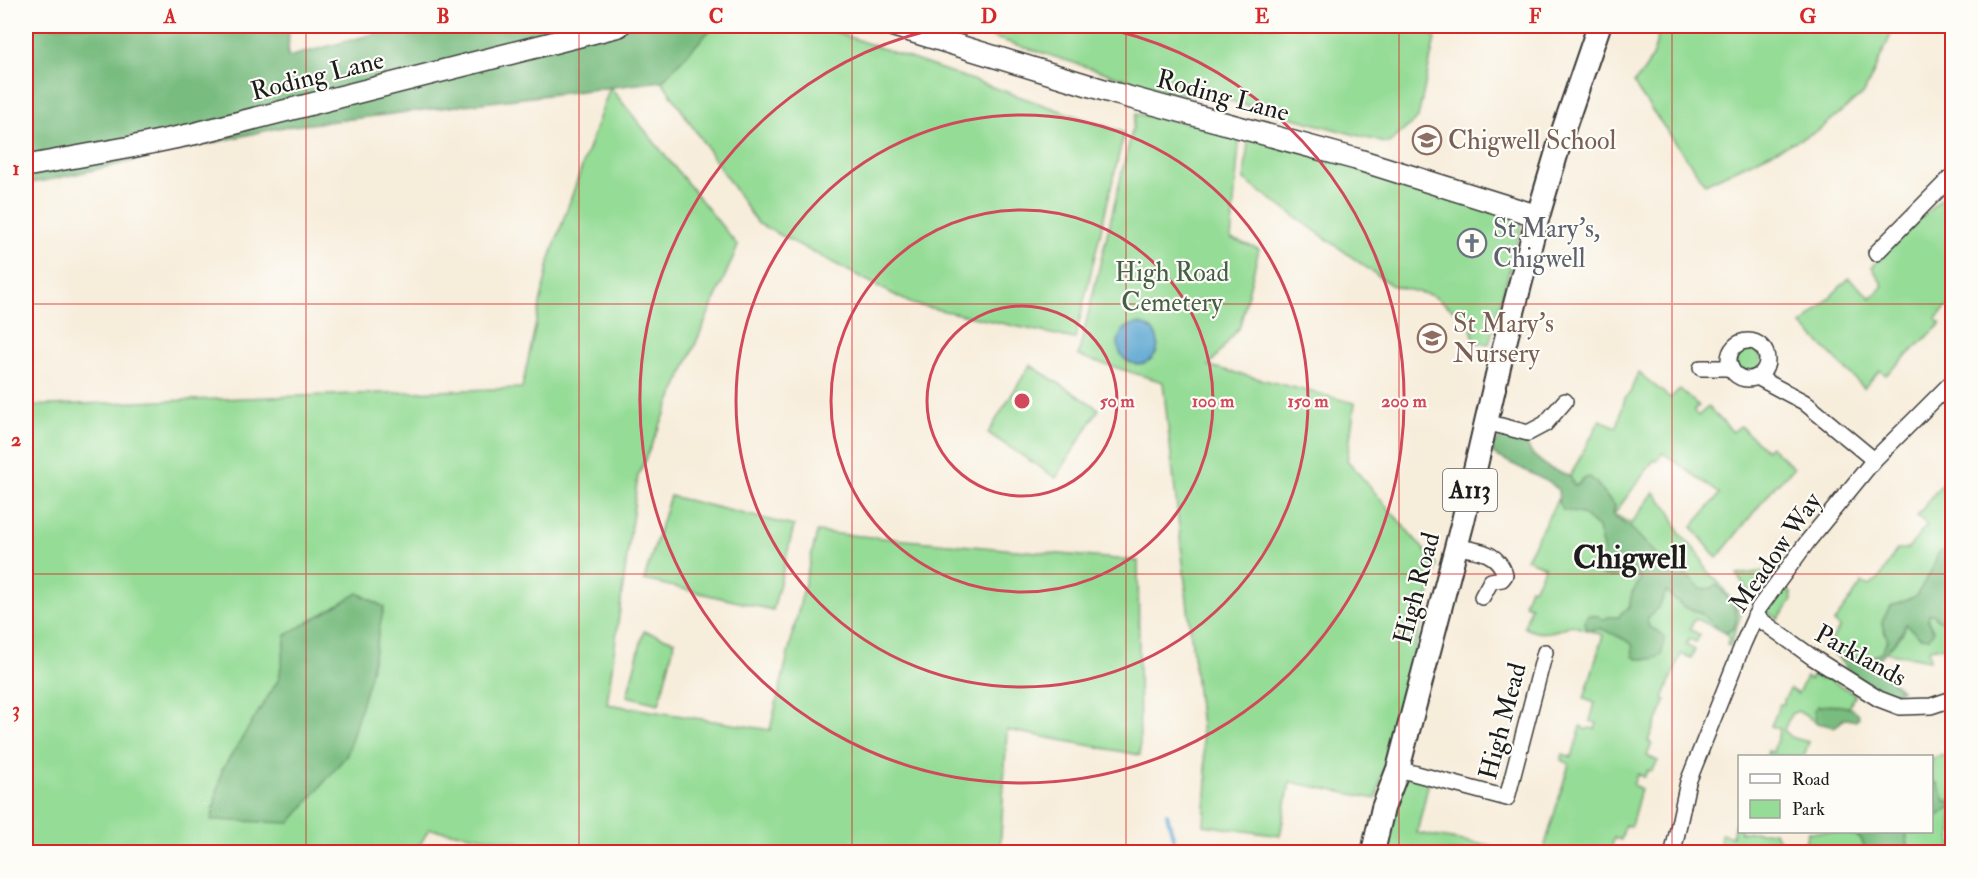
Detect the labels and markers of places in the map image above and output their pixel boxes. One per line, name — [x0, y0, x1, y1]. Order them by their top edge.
school or university icon: Chigwell School — [1411, 124, 1443, 156]
place label: Chigwell School — [1448, 125, 1616, 157]
place label: St Mary's, Chigwell — [1493, 213, 1600, 275]
church icon: St Mary's, Chigwell — [1456, 227, 1488, 259]
place label: St Mary's Nursery — [1453, 308, 1554, 370]
school or university icon: St Mary's Nursery — [1416, 322, 1448, 354]
centre of rings — [1012, 391, 1032, 411]

